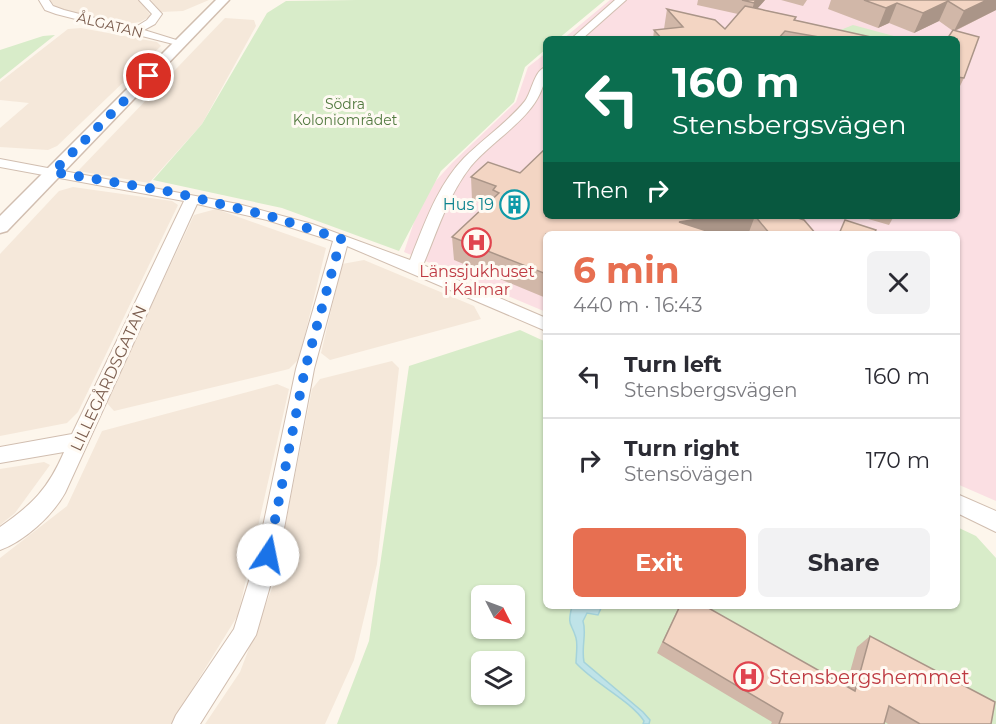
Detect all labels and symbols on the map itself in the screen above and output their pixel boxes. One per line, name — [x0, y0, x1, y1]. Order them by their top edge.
street label: ÅLGATAN — [75, 7, 145, 42]
pin — [123, 50, 174, 101]
park label: Södra Koloniområdet — [293, 95, 398, 129]
building icon: Hus 19 — [499, 188, 531, 220]
place label: Hus 19 — [443, 195, 494, 214]
hospital icon: Länssjukhuset i Kalmar — [461, 227, 493, 259]
place label: Länssjukhuset i Kalmar — [419, 262, 535, 299]
street label: LILLEGÅRDSGATAN — [65, 302, 151, 454]
position arrow — [236, 523, 300, 587]
north arrow — [471, 585, 525, 639]
hospital icon: Stensbergshemmet — [732, 661, 764, 693]
place label: Stensbergshemmet — [769, 665, 970, 689]

